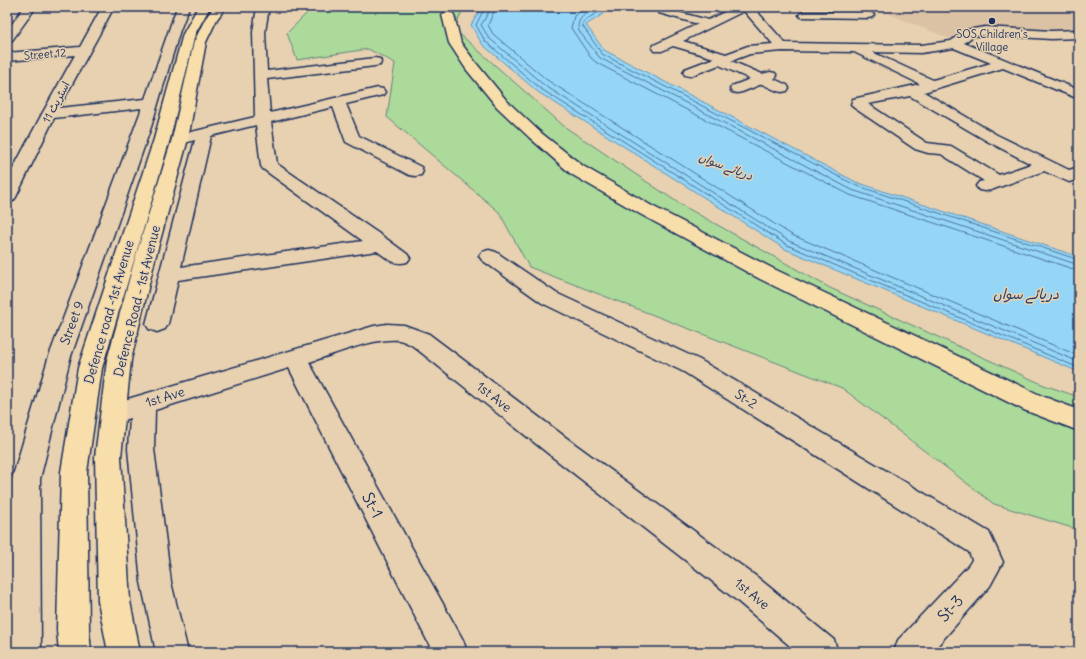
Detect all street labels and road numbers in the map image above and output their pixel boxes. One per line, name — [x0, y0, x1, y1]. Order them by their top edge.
street label: Street 12 — [23, 45, 67, 63]
street label: اسٹریٹ 11 — [39, 79, 73, 125]
street label: Defence Road - 1st Avenue — [110, 223, 164, 379]
street label: Defence road -1st Avenue — [80, 238, 138, 386]
street label: Street 9 — [56, 299, 88, 347]
street label: 1st Ave — [473, 378, 515, 416]
street label: 1st Ave — [143, 383, 187, 411]
street label: St-2 — [732, 386, 760, 412]
street label: St-1 — [358, 489, 388, 521]
street label: 1st Ave — [731, 575, 773, 613]
street label: St-3 — [933, 590, 967, 626]

